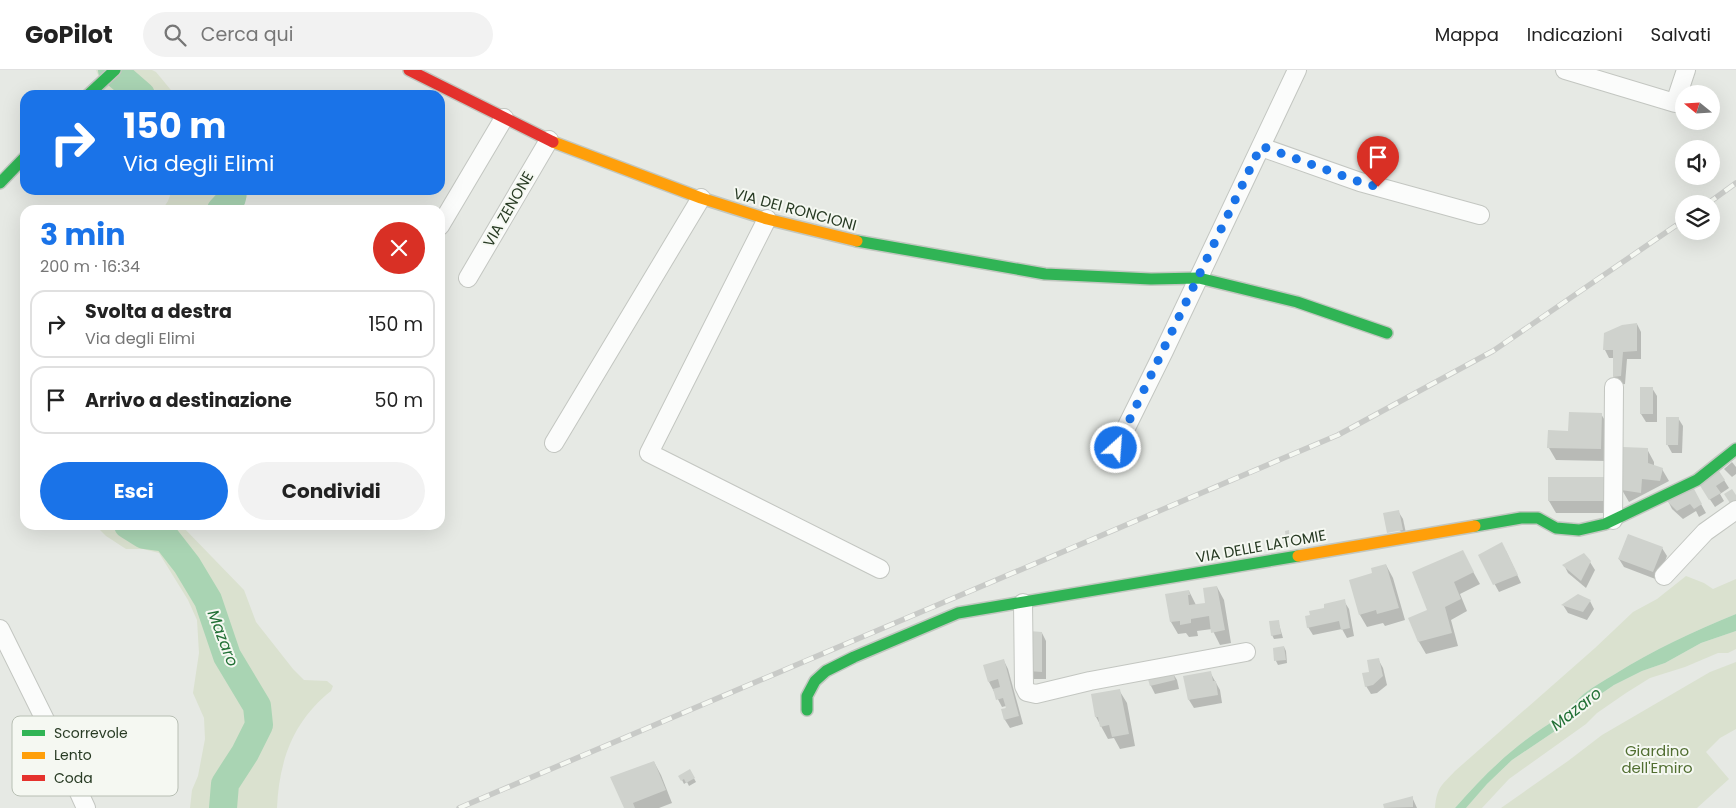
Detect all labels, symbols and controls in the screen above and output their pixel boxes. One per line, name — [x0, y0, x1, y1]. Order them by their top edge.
search box — [143, 12, 493, 57]
text: GoPilot — [25, 18, 113, 51]
icon: search — [161, 21, 189, 49]
text: Cerca qui — [201, 21, 293, 48]
text: Mappa — [1435, 22, 1499, 47]
text: Indicazioni — [1527, 22, 1623, 47]
text: Salvati — [1651, 22, 1711, 47]
north arrow — [1675, 85, 1720, 130]
map controls — [1675, 85, 1720, 240]
text: 150 m — [123, 101, 226, 150]
icon: right — [40, 110, 105, 175]
pin — [1357, 136, 1399, 187]
button: sound — [1675, 140, 1720, 185]
icon: arrive — [1364, 143, 1392, 171]
text: Via degli Elimi — [123, 148, 274, 179]
street label: VIA ZENONE — [478, 167, 538, 251]
street label: VIA DEI RONCIONI — [731, 182, 859, 236]
button: layers — [1675, 195, 1720, 240]
text: 3 min — [40, 213, 125, 256]
button: close — [373, 222, 425, 274]
text: 200 m · 16:34 — [40, 255, 140, 278]
text: Svolta a destra — [85, 298, 232, 325]
icon: right — [42, 310, 70, 338]
text: 150 m — [368, 311, 423, 338]
text: Via degli Elimi — [85, 327, 195, 350]
icon: arrive — [42, 386, 70, 414]
text: Arrivo a destinazione — [85, 387, 292, 414]
text: 50 m — [374, 387, 423, 414]
position arrow — [1089, 421, 1141, 473]
button: Esci — [40, 462, 228, 520]
button: Condividi — [238, 462, 425, 520]
street label: VIA DELLE LATOMIE — [1194, 524, 1328, 568]
water label: Mazaro — [202, 606, 244, 670]
water label: Mazaro — [1546, 682, 1606, 736]
legend — [12, 716, 178, 796]
text: Scorrevole — [54, 723, 128, 743]
park label: Giardino dell'Emiro — [1621, 740, 1693, 778]
text: Lento — [54, 745, 92, 765]
text: Coda — [54, 768, 93, 788]

